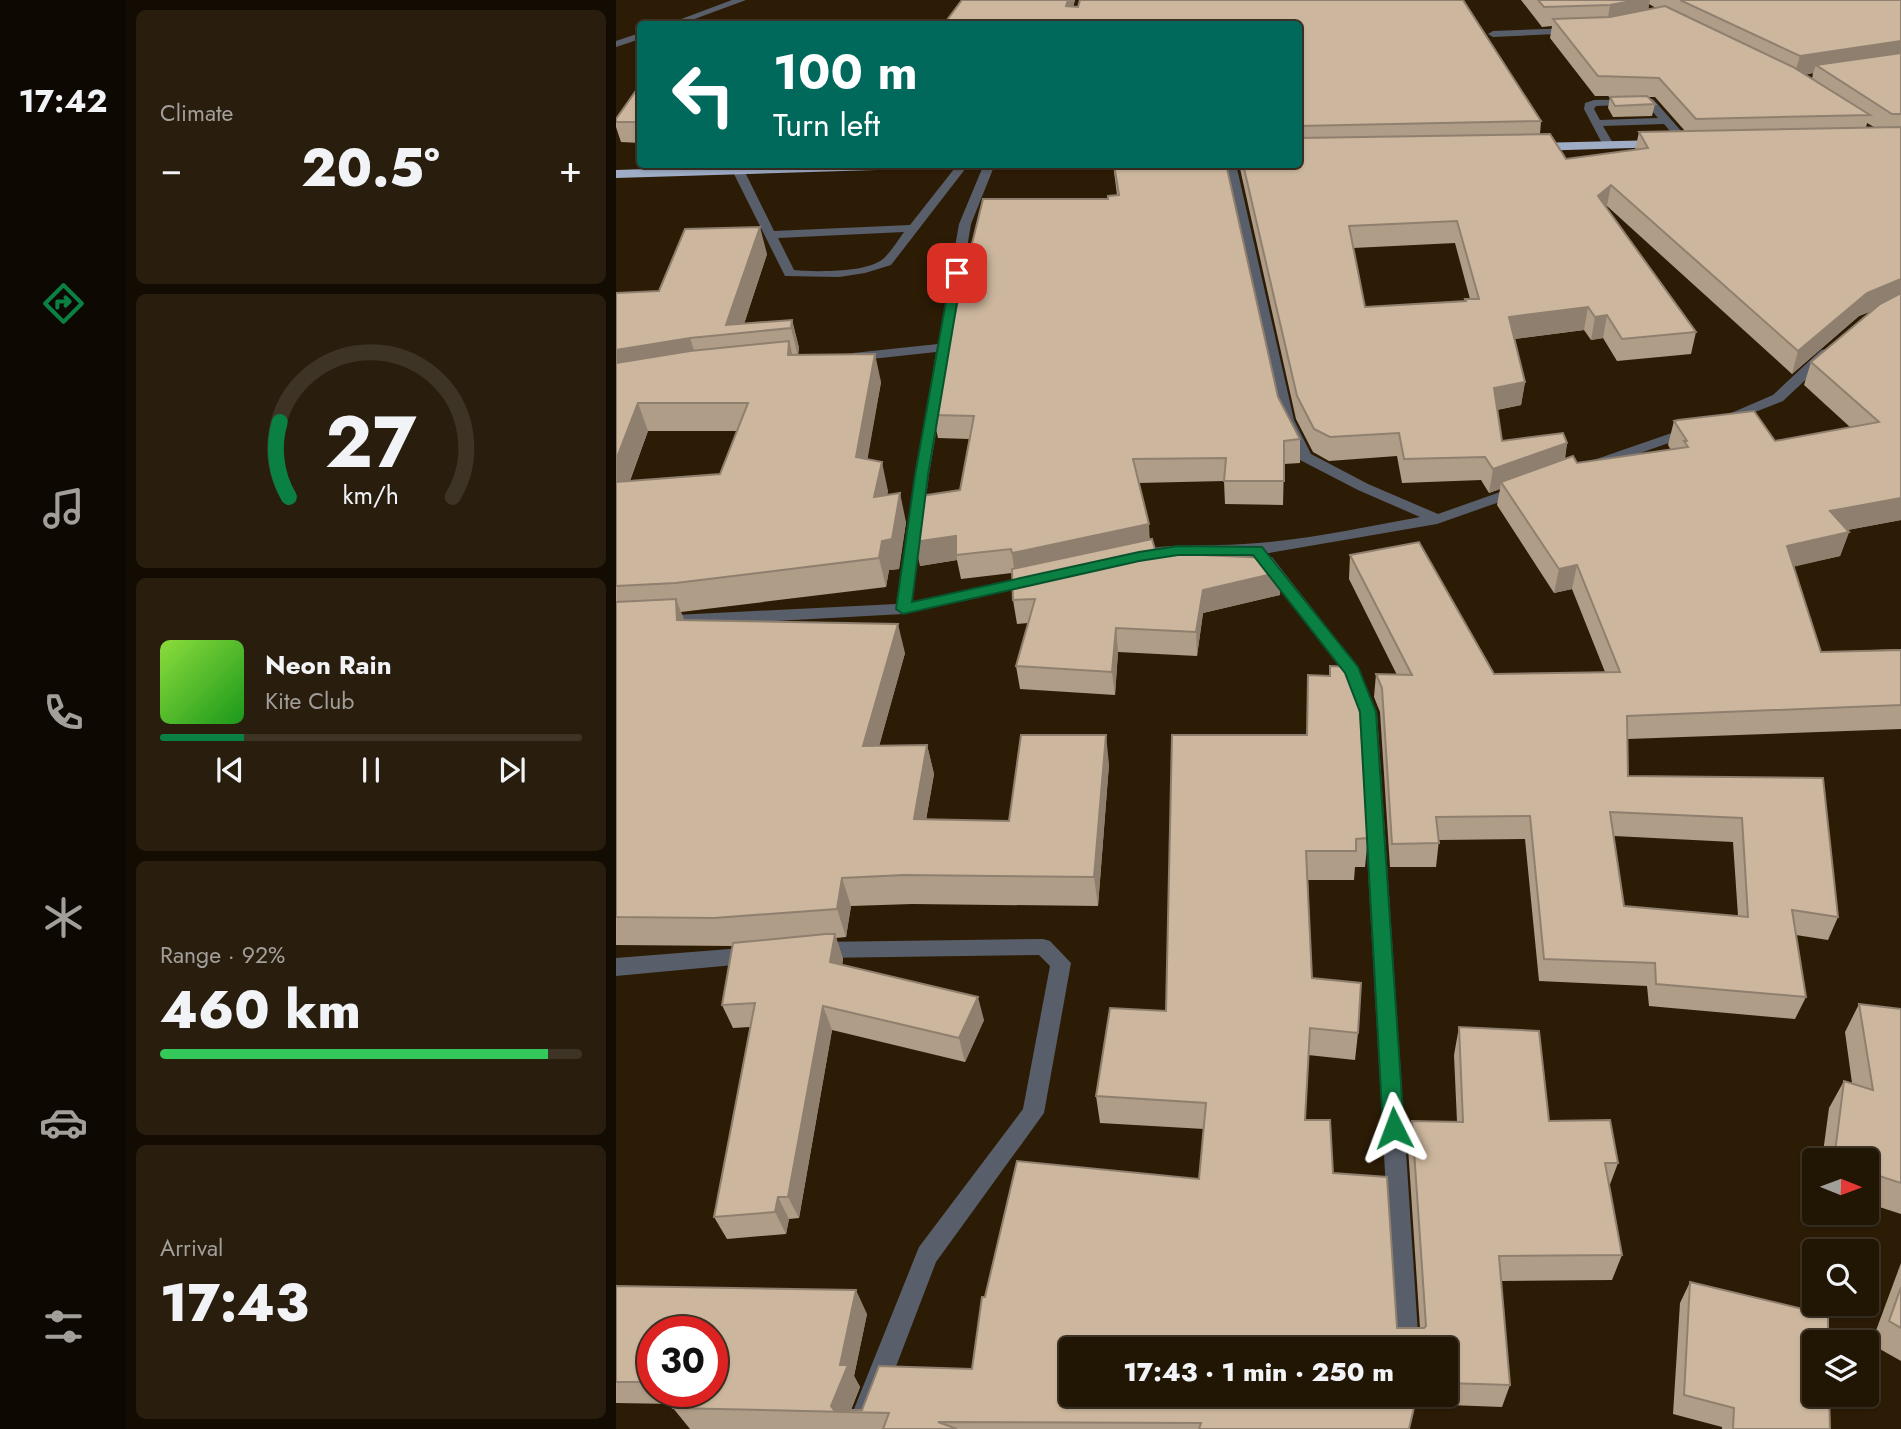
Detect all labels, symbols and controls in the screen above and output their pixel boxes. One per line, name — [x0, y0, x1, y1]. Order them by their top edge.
text: 100 m — [773, 37, 918, 107]
icon: left — [658, 49, 749, 140]
text: 17:42 — [18, 78, 108, 124]
text: Climate — [160, 96, 233, 130]
text: Turn left — [773, 102, 880, 148]
text: 20.5° — [301, 130, 440, 206]
text: − — [160, 141, 182, 196]
text: + — [559, 141, 582, 196]
pin — [927, 243, 987, 303]
icon: arrive — [938, 254, 976, 292]
icon: directions — [39, 279, 88, 328]
text: 27 — [325, 389, 417, 494]
text: km/h — [343, 476, 399, 512]
icon: music — [39, 484, 88, 533]
text: Neon Rain — [265, 646, 392, 684]
text: Kite Club — [265, 684, 354, 718]
icon: phone — [39, 688, 88, 737]
icon: previous — [211, 751, 249, 789]
icon: pause — [352, 751, 390, 789]
icon: next — [493, 751, 531, 789]
icon: climate — [39, 893, 88, 942]
text: Range · 92% — [160, 938, 285, 972]
text: 460 km — [160, 972, 361, 1048]
position arrow — [1357, 1091, 1431, 1165]
icon: car — [39, 1098, 88, 1147]
north arrow — [1802, 1148, 1880, 1225]
map controls — [1802, 1148, 1879, 1407]
text: Arrival — [160, 1231, 223, 1265]
button: search — [1802, 1239, 1879, 1316]
text: 17:43 — [160, 1265, 309, 1341]
icon: filters — [39, 1302, 88, 1351]
speed limit sign: 30 — [637, 1316, 728, 1407]
button: layers — [1802, 1330, 1879, 1407]
text: 17:43 · 1 min · 250 m — [1123, 1353, 1394, 1391]

